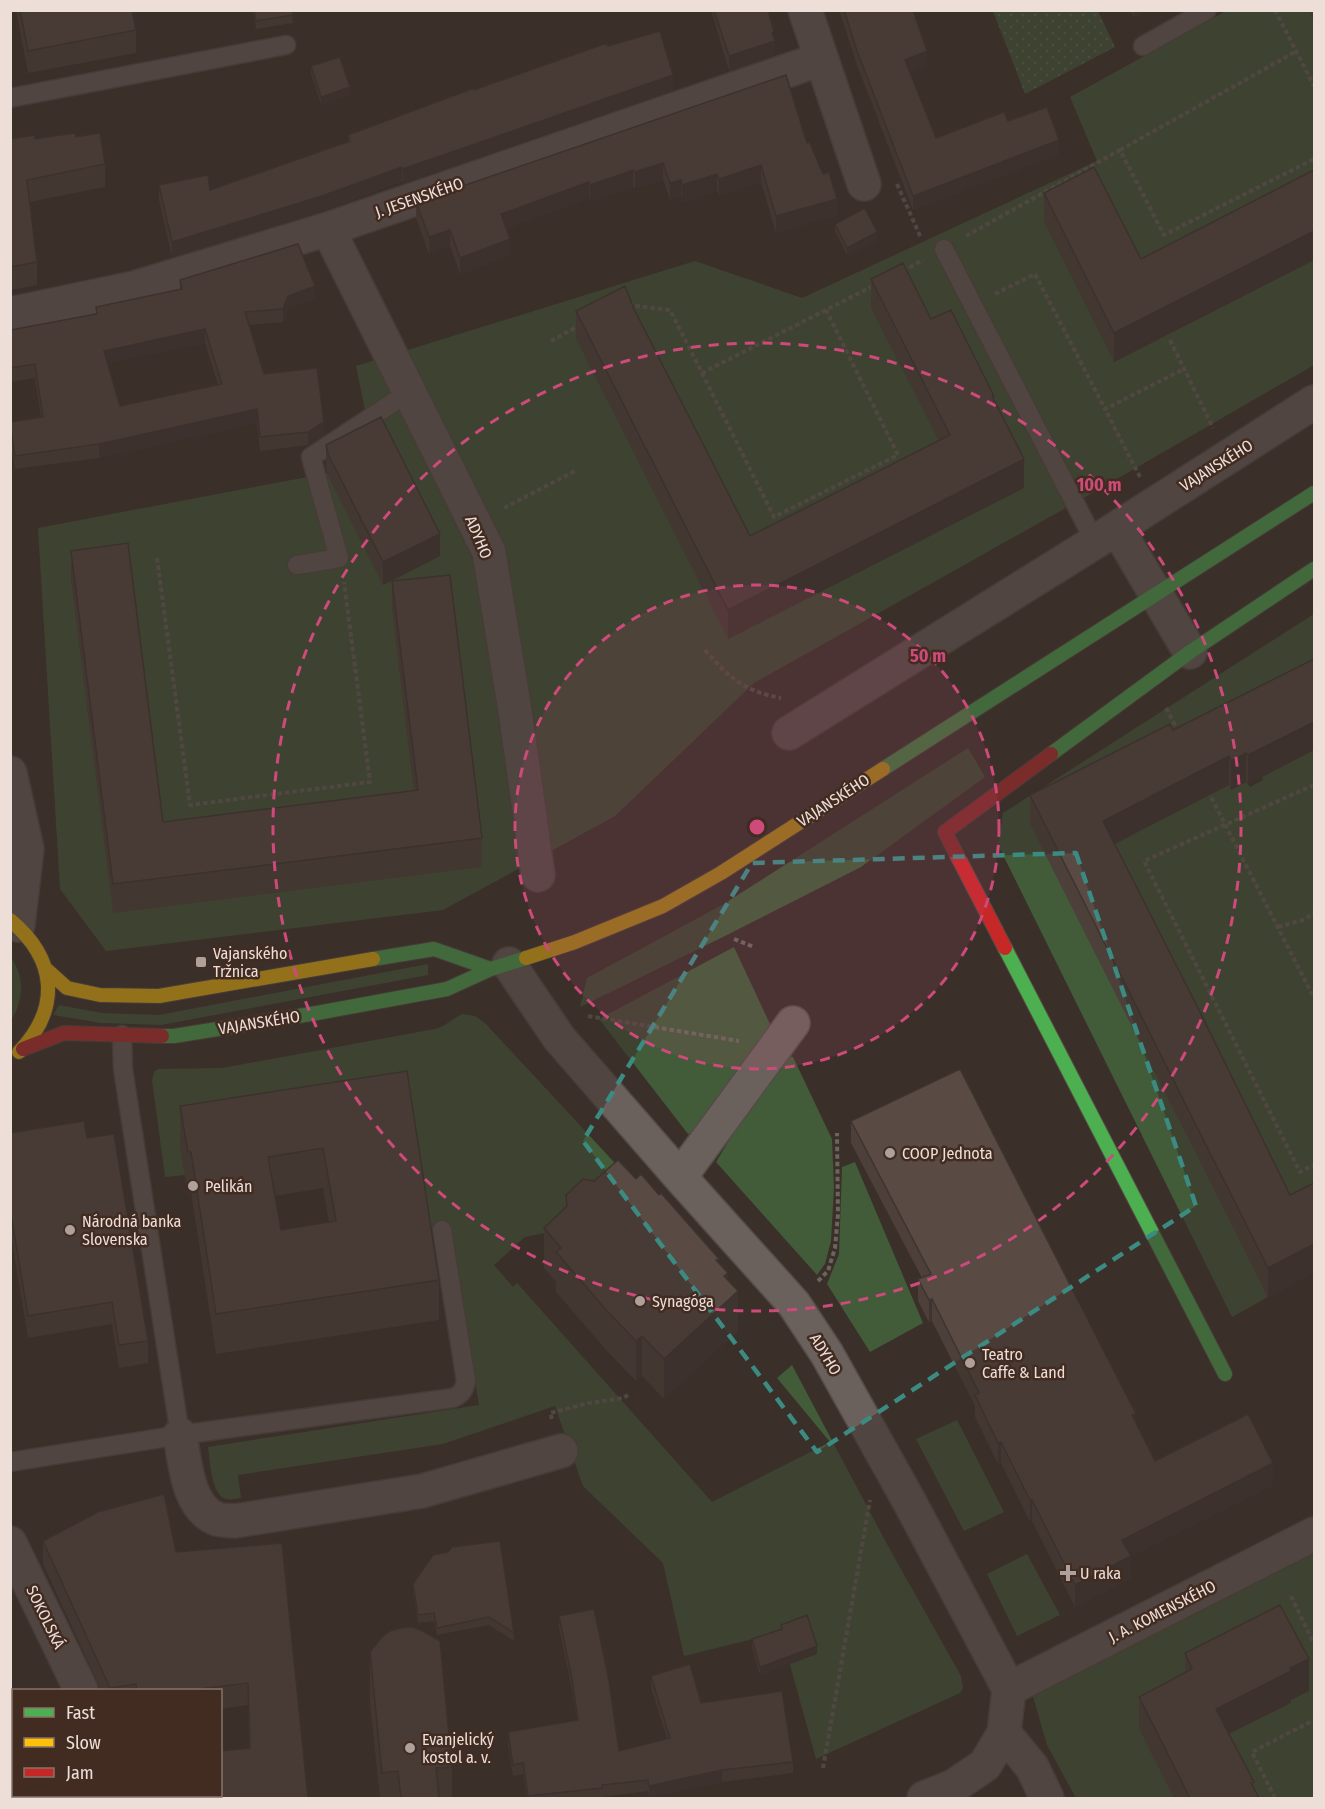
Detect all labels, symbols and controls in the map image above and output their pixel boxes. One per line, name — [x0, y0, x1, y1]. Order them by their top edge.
street label: J. JESENSKÉHO — [373, 174, 466, 221]
street label: VAJANSKÉHO — [1176, 436, 1256, 495]
text: 100 m — [1077, 474, 1121, 496]
street label: ADYHO — [461, 513, 496, 562]
text: 50 m — [910, 645, 946, 667]
street label: VAJANSKÉHO — [794, 770, 873, 831]
centre of rings — [747, 817, 767, 837]
place label: Vajanského Tržnica — [213, 944, 287, 981]
marker: Vajanského Tržnica — [194, 955, 208, 969]
street label: VAJANSKÉHO — [217, 1007, 301, 1038]
place label: COOP Jednota — [902, 1144, 993, 1163]
marker: COOP Jednota — [883, 1146, 897, 1160]
place label: Pelikán — [205, 1177, 253, 1196]
marker: Pelikán — [186, 1179, 200, 1193]
place label: Národná banka Slovenska — [82, 1212, 182, 1249]
marker: Národná banka Slovenska — [63, 1223, 77, 1237]
place label: Synagóga — [652, 1292, 714, 1311]
marker: Synagóga — [633, 1294, 647, 1308]
street label: ADYHO — [806, 1330, 845, 1378]
place label: Teatro Caffe & Land — [982, 1345, 1065, 1382]
marker: Teatro Caffe & Land — [963, 1356, 977, 1370]
place label: U raka — [1080, 1564, 1121, 1583]
marker: U raka — [1061, 1566, 1075, 1580]
street label: J. A. KOMENSKÉHO — [1106, 1576, 1219, 1647]
street label: SOKOLSKÁ — [22, 1583, 69, 1652]
legend — [12, 1689, 222, 1797]
text: Fast — [66, 1702, 95, 1724]
place label: Evanjelický kostol a. v. — [422, 1730, 495, 1767]
text: Slow — [66, 1732, 101, 1754]
marker: Evanjelický kostol a. v. — [403, 1741, 417, 1755]
text: Jam — [66, 1762, 94, 1784]

